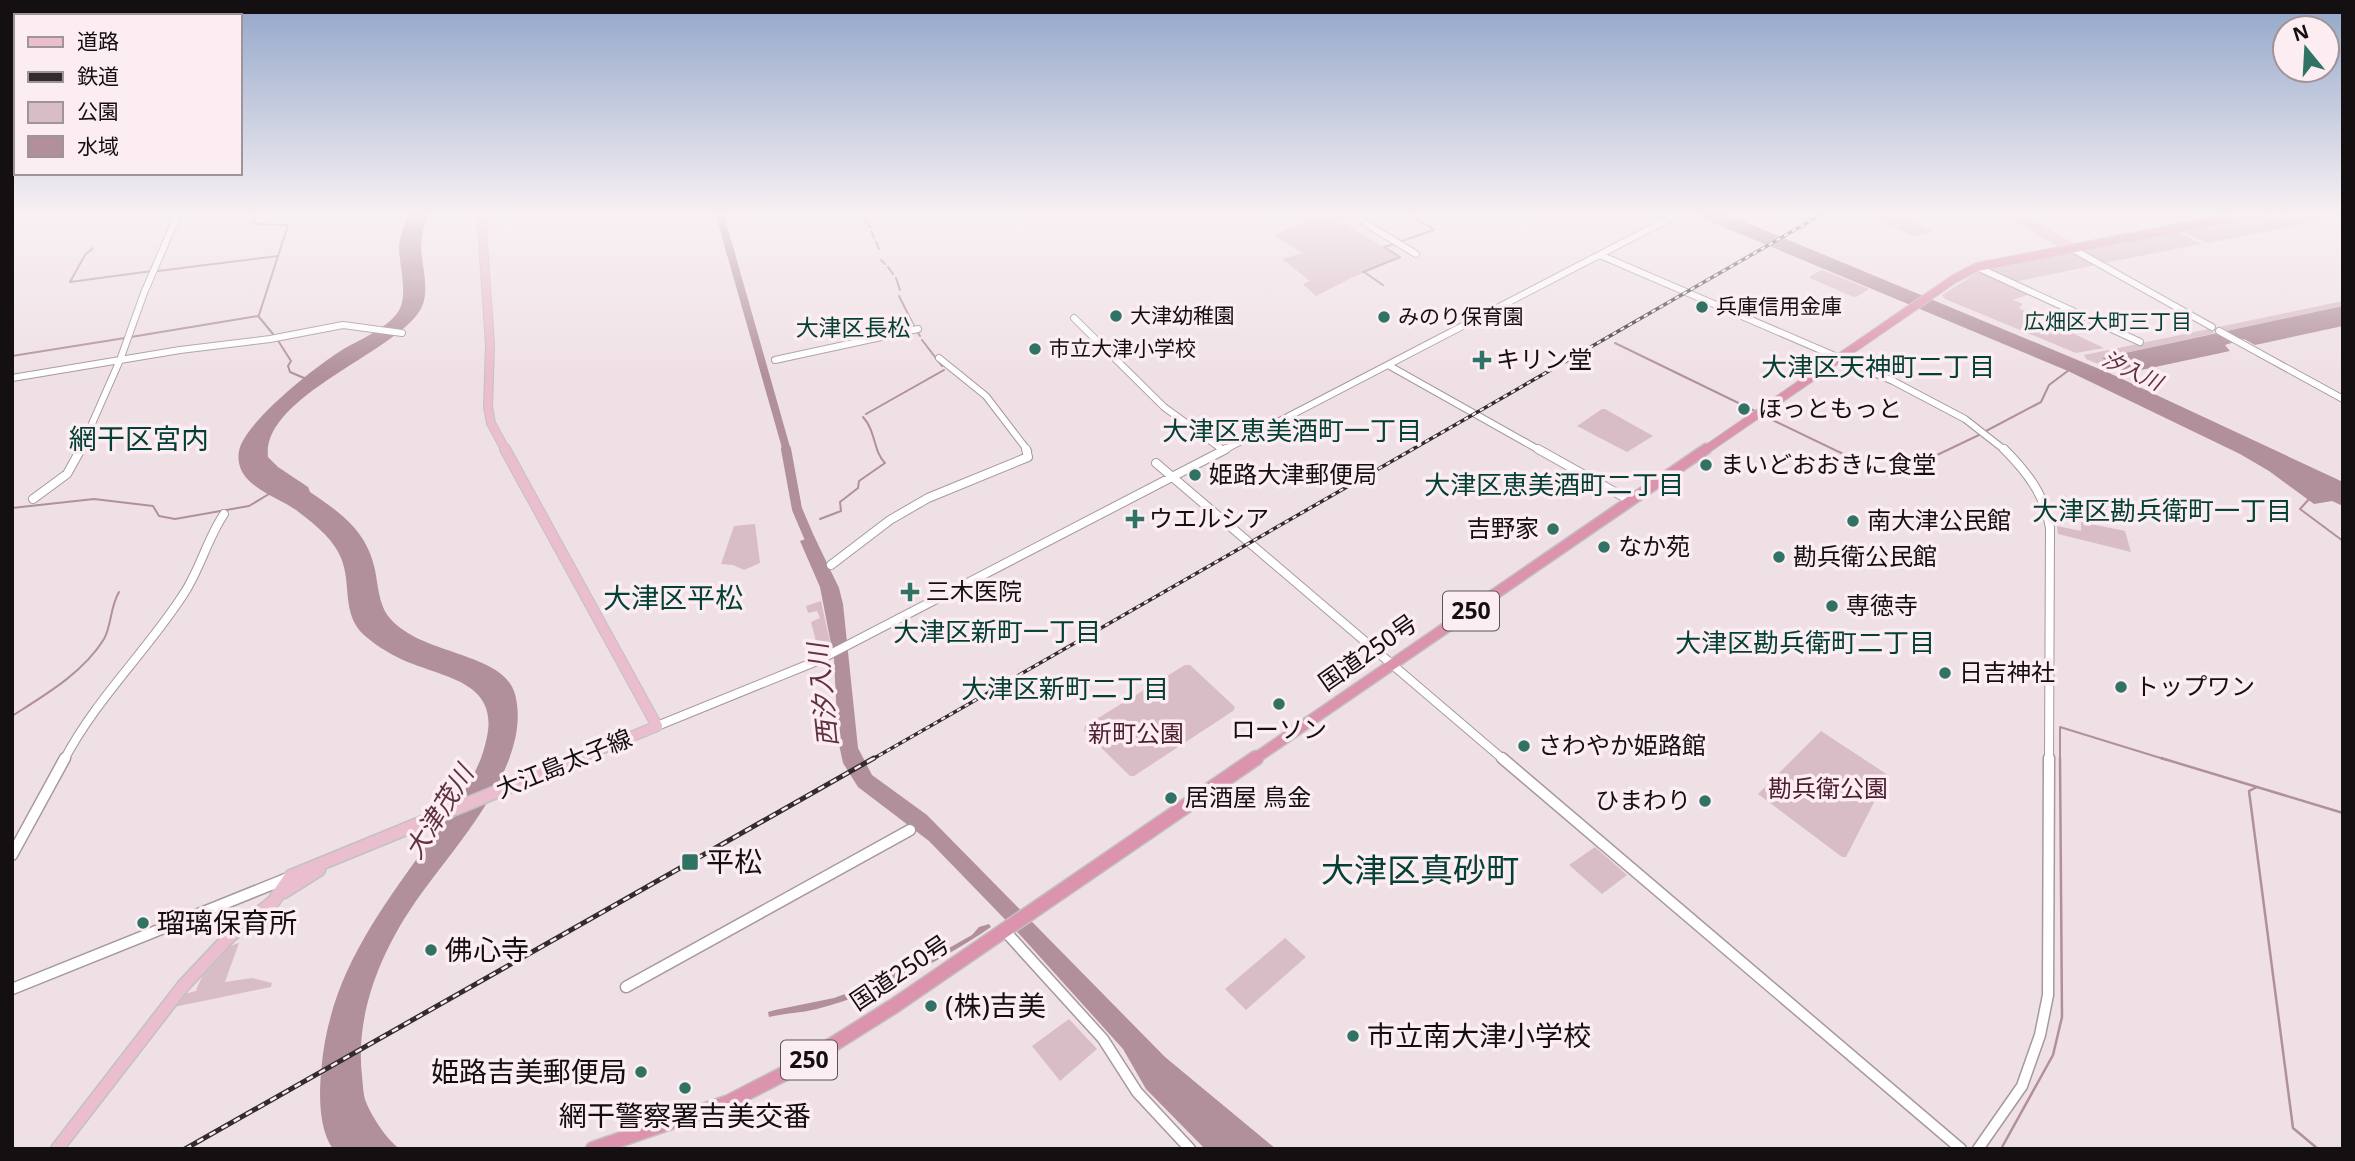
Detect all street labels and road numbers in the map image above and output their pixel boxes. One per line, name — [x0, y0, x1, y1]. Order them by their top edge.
road number: 250 — [1443, 592, 1499, 631]
street label: 国道250号 — [1311, 606, 1423, 698]
street label: 大江島太子線 — [490, 720, 636, 805]
street label: 国道250号 — [843, 926, 955, 1017]
road number: 250 — [781, 1040, 837, 1079]

